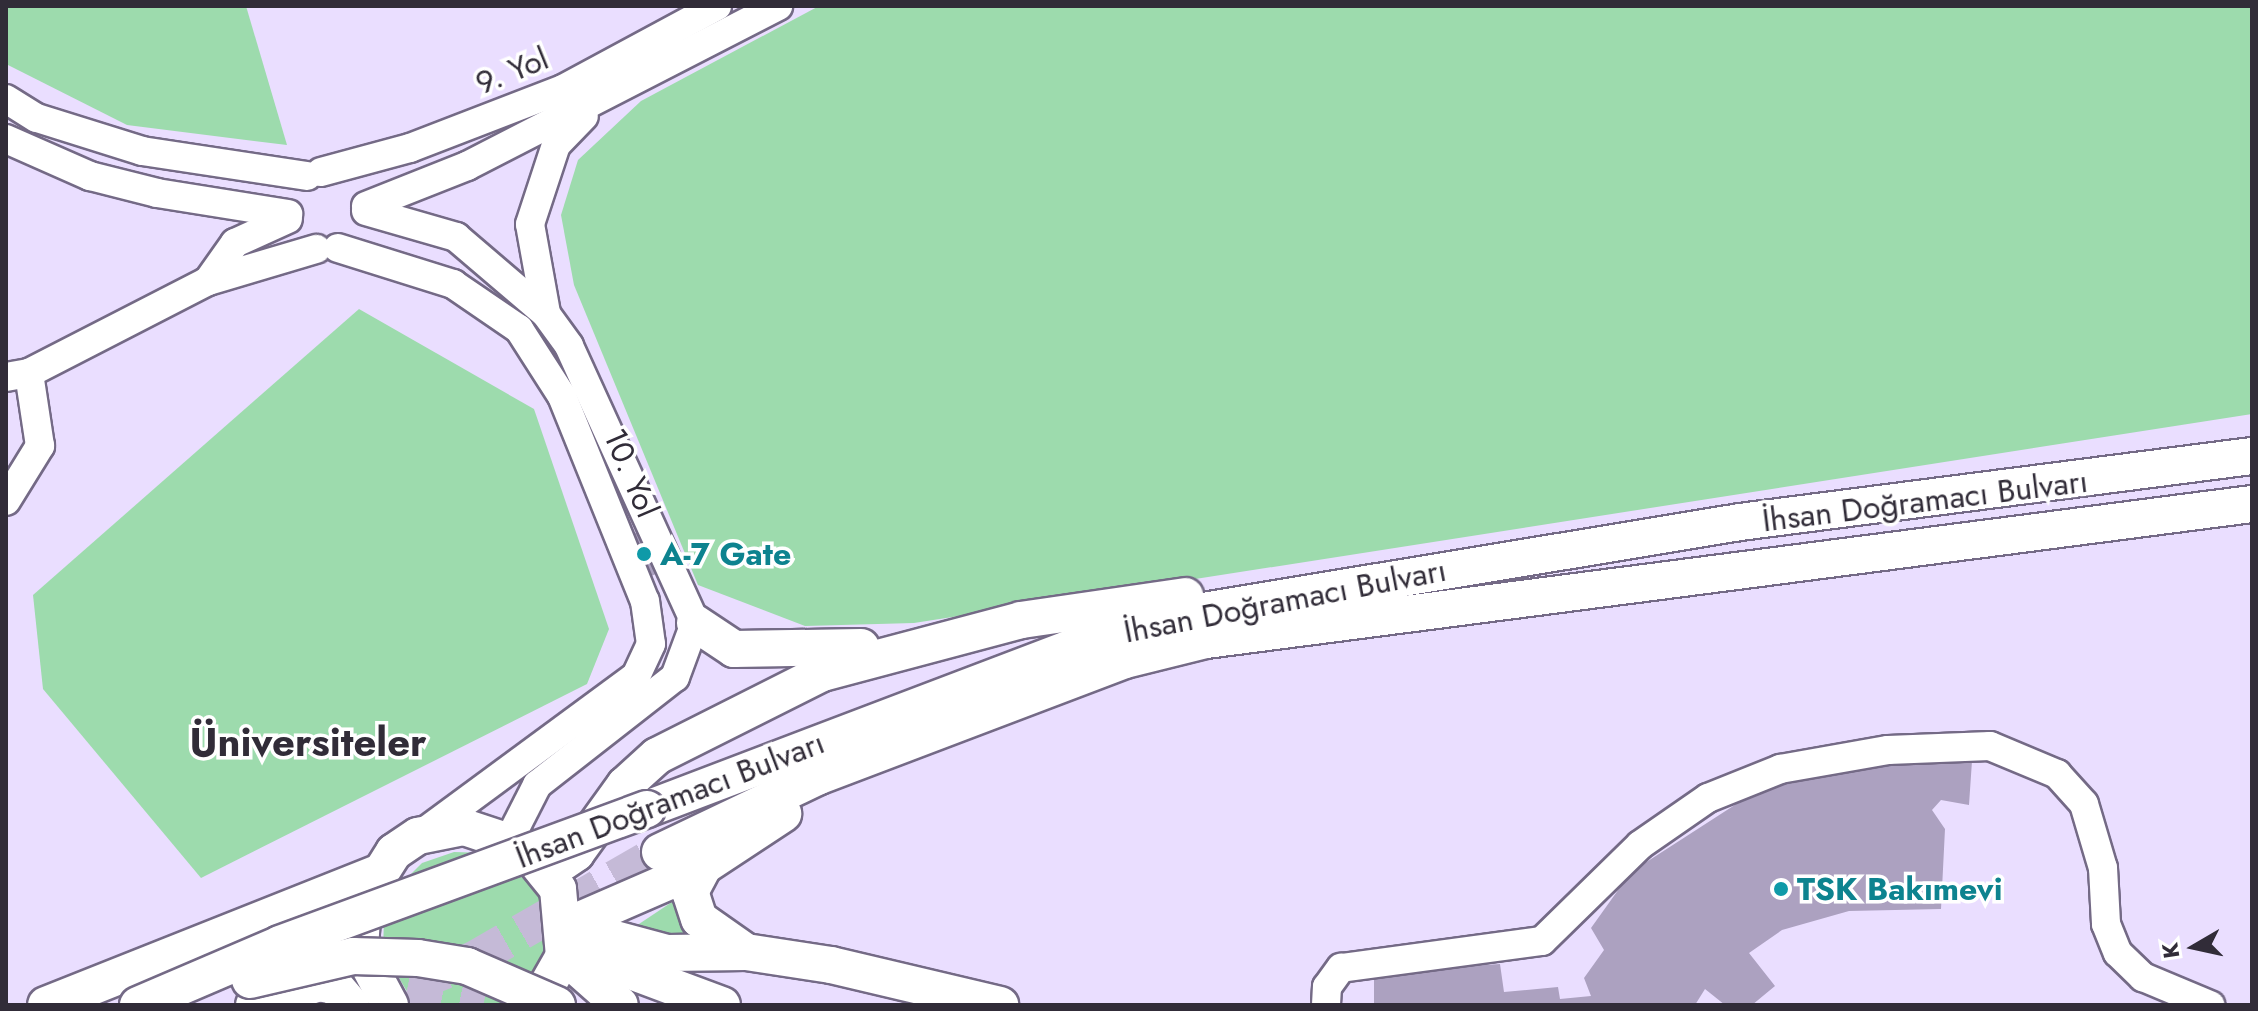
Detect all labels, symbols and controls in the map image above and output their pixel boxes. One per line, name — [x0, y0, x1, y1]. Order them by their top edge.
street label: 9. Yol — [470, 39, 554, 103]
street label: 10. Yol — [595, 423, 667, 523]
street label: İhsan Doğramacı Bulvarı — [1760, 462, 2090, 540]
place label: A-7 Gate — [660, 535, 791, 573]
marker: A-7 Gate — [635, 545, 653, 563]
street label: İhsan Doğramacı Bulvarı — [1121, 551, 1449, 651]
district label: Üniversiteler — [190, 718, 426, 766]
street label: İhsan Doğramacı Bulvarı — [510, 723, 830, 877]
place label: TSK Bakımevi — [1797, 870, 2003, 908]
marker: TSK Bakımevi — [1772, 880, 1790, 898]
north arrow — [2154, 907, 2234, 987]
text: K — [2153, 941, 2187, 961]

